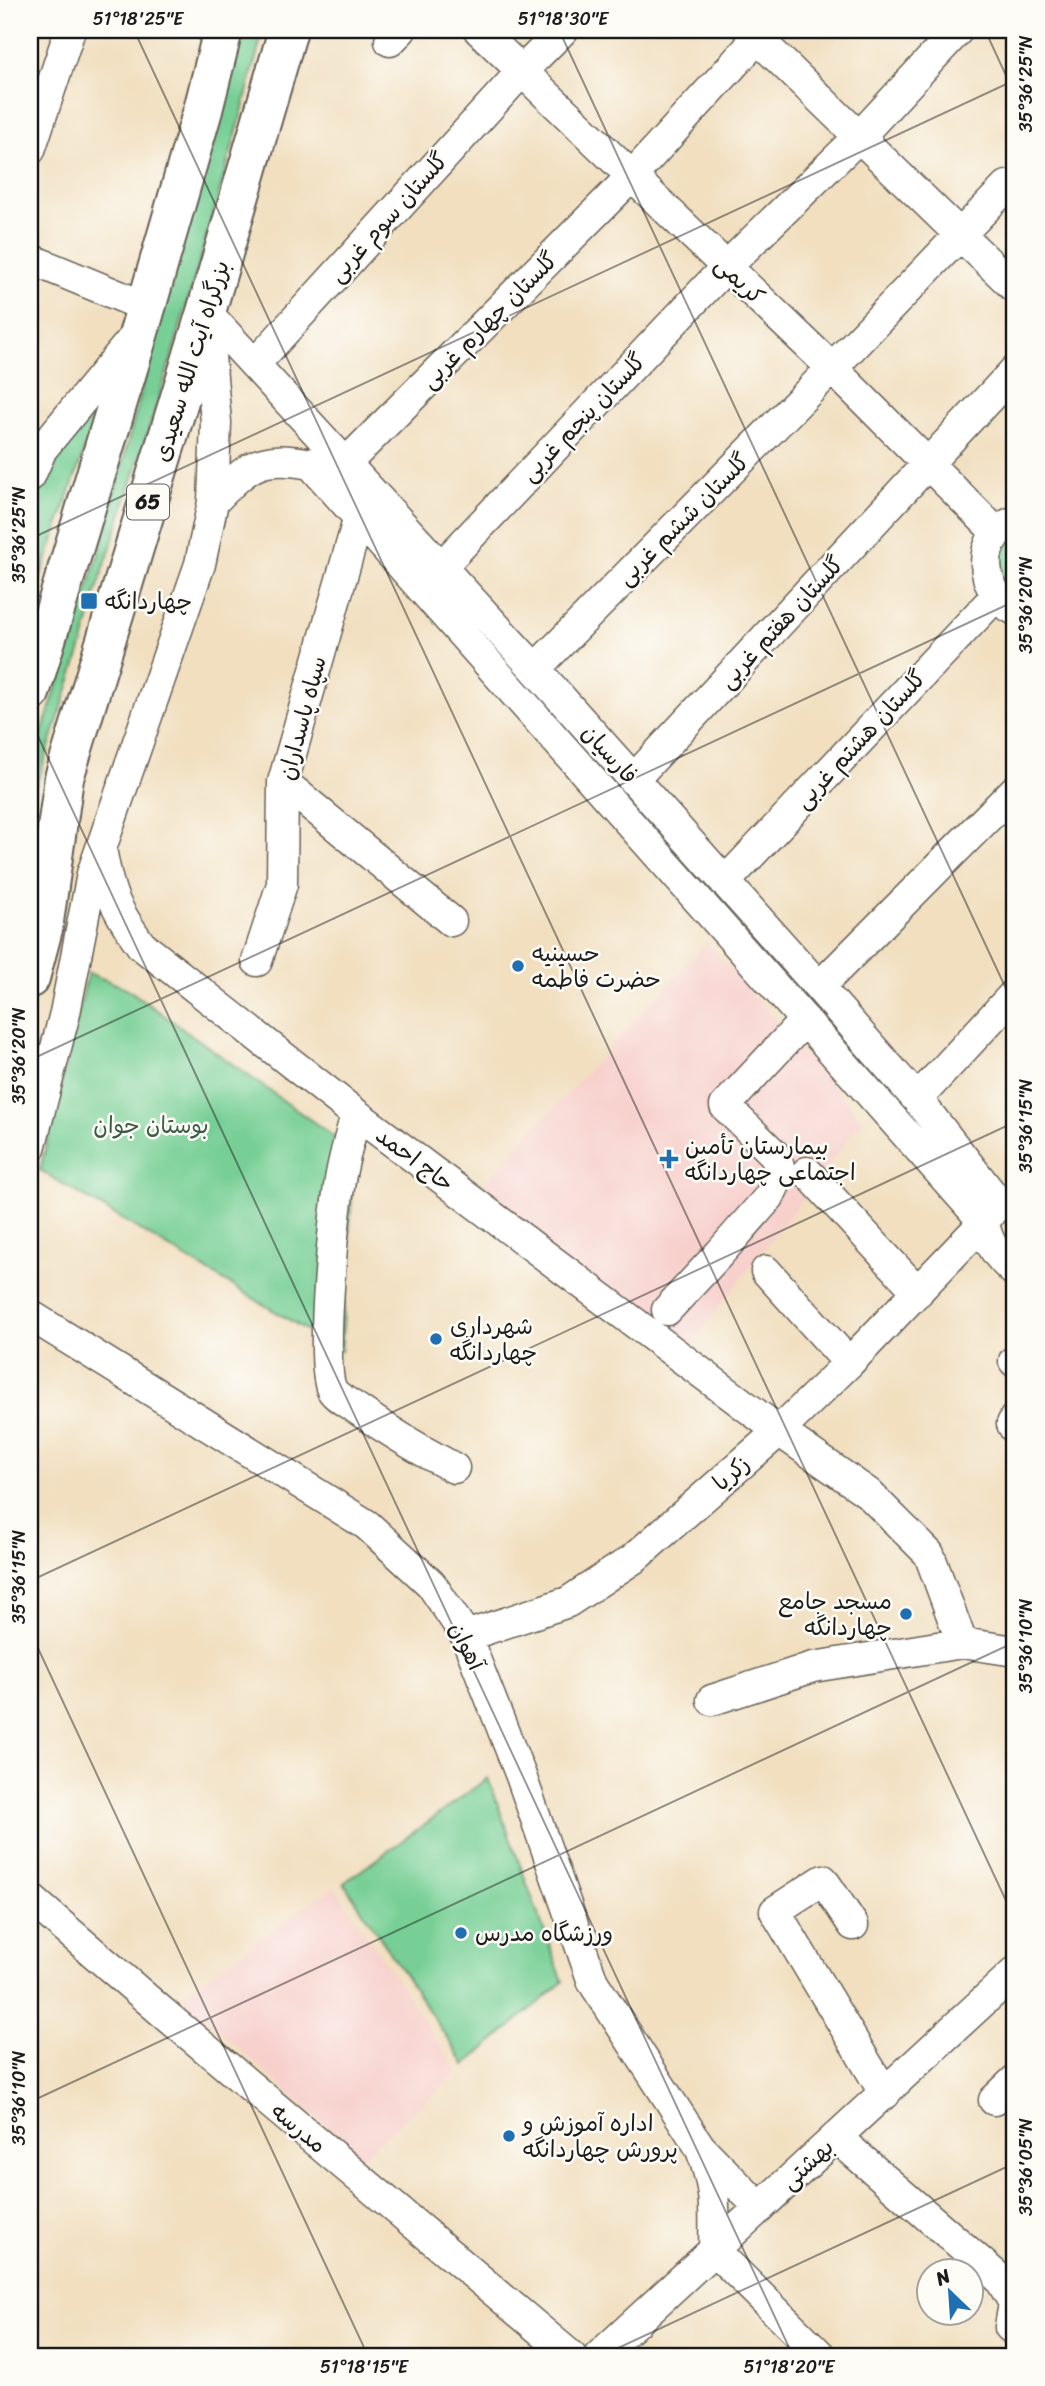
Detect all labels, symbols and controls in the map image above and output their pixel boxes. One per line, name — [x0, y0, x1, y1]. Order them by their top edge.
text: 51°18'25"E — [93, 3, 184, 35]
text: 51°18'30"E — [518, 3, 609, 35]
text: 35°36'25"N — [1010, 35, 1042, 132]
street label: گلستان سوم غربی — [318, 142, 459, 292]
street label: گلستان چهارم غربی — [410, 241, 568, 399]
street label: کریمی — [705, 246, 775, 315]
street label: بزرگراه آیت الله سعیدی — [141, 255, 242, 467]
street label: گلستان پنجم غربی — [510, 343, 656, 492]
street label: گلستان ششم غربی — [607, 443, 760, 596]
road number: 65 — [127, 484, 169, 520]
text: 35°36'25"N — [3, 486, 35, 583]
street label: گلستان هفتم غربی — [708, 546, 855, 699]
text: 35°36'20"N — [1010, 556, 1042, 654]
place label: چهاردانگه — [105, 581, 192, 622]
marker: چهاردانگه — [79, 591, 99, 611]
street label: سپاه پاسداران — [266, 651, 339, 785]
street label: گلستان هشتم غربی — [784, 660, 937, 819]
street label: فارسیان — [571, 715, 648, 794]
place label: حسینیه حضرت فاطمه — [532, 933, 661, 1000]
marker: حسینیه حضرت فاطمه — [510, 958, 526, 974]
text: 35°36'20"N — [3, 1007, 35, 1105]
text: 35°36'15"N — [1010, 1078, 1042, 1173]
park label: بوستان جوان — [93, 1105, 209, 1146]
street label: حاج احمد — [366, 1116, 463, 1203]
place label: بیمارستان تأمین اجتماعی چهاردانگه — [685, 1126, 856, 1193]
marker: بیمارستان تأمین اجتماعی چهاردانگه — [659, 1149, 679, 1169]
place label: شهرداری چهاردانگه — [450, 1306, 537, 1373]
marker: شهرداری چهاردانگه — [428, 1331, 444, 1347]
street label: زکریا — [703, 1445, 760, 1502]
text: 35°36'15"N — [3, 1529, 35, 1624]
place label: مسجد جامع چهاردانگه — [778, 1581, 892, 1648]
text: 35°36'10"N — [1010, 1598, 1042, 1693]
marker: مسجد جامع چهاردانگه — [898, 1606, 914, 1622]
street label: آهوان — [437, 1615, 497, 1679]
place label: ورزشگاه مدرس — [475, 1913, 613, 1954]
marker: ورزشگاه مدرس — [453, 1925, 469, 1941]
text: 35°36'10"N — [3, 2050, 35, 2145]
street label: مدرسه — [261, 2092, 336, 2165]
place label: اداره آموزش و پرورش چهاردانگه — [521, 2103, 678, 2170]
text: 35°36'05"N — [1010, 2118, 1042, 2216]
marker: اداره آموزش و پرورش چهاردانگه — [501, 2128, 517, 2144]
street label: بهشتی — [771, 2128, 844, 2200]
north arrow — [916, 2256, 986, 2326]
text: N — [929, 2259, 957, 2295]
text: 51°18'15"E — [320, 2351, 409, 2383]
text: 51°18'20"E — [744, 2351, 835, 2383]

